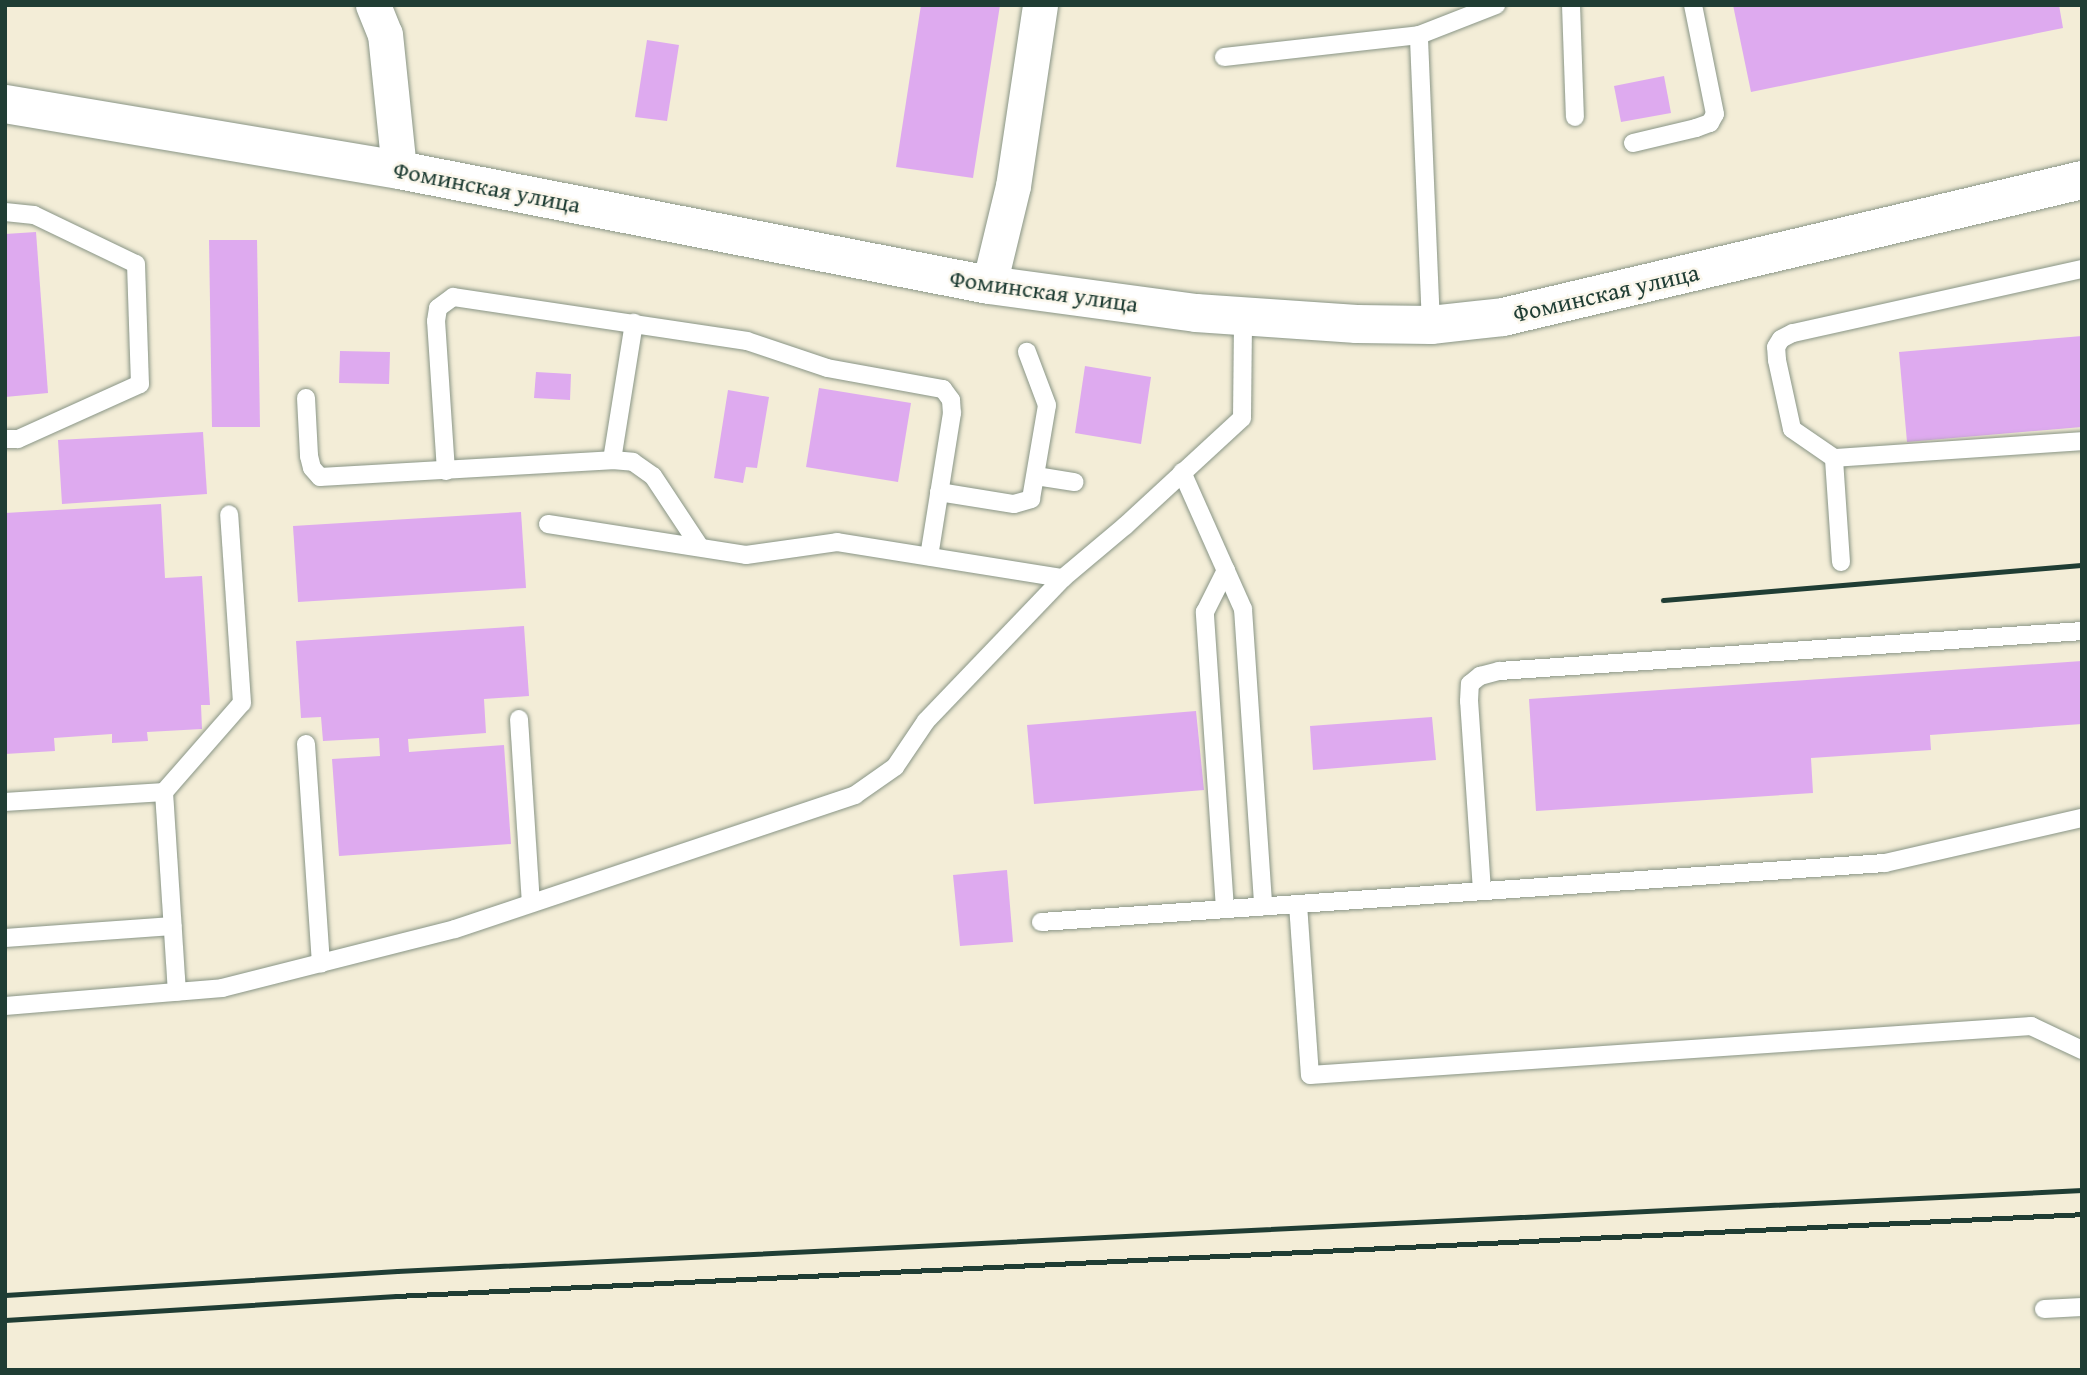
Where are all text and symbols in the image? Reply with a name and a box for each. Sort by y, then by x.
street label: Фоминская улица [391,155,583,219]
street label: Фоминская улица [1510,258,1702,328]
street label: Фоминская улица [948,264,1140,318]

